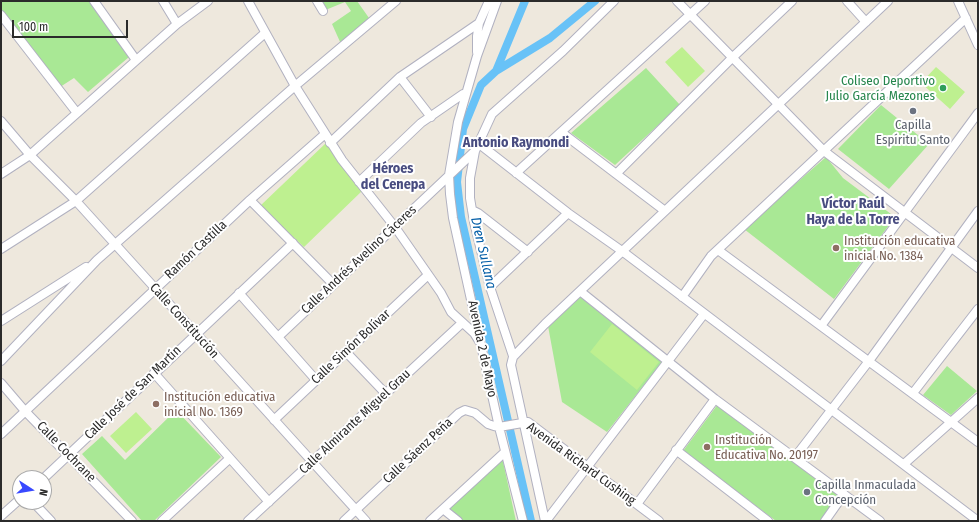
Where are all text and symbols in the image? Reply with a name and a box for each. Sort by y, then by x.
scale bar [14,12,130,38]
text: 100 m [19,20,48,34]
place label: Coliseo Deportivo Julio García Mezones [826,73,935,104]
marker: Coliseo Deportivo Julio García Mezones [938,83,948,93]
marker: Capilla Espíritu Santo [908,106,918,116]
place label: Capilla Espíritu Santo [876,117,950,148]
district label: Antonio Raymondi [463,135,569,151]
district label: Héroes del Cenepa [361,161,425,194]
district label: Víctor Raúl Haya de la Torre [806,196,900,228]
street label: Calle Andrés Avelino Cáceres [298,202,420,318]
water label: Dren Sullana [467,216,499,290]
street label: Ramón Castilla [162,217,230,283]
place label: Institución educativa inicial No. 1384 [844,233,955,264]
marker: Institución educativa inicial No. 1384 [831,243,841,253]
street label: Calle Constitución [146,280,222,362]
street label: Avenida 2 de Mayo [464,299,500,399]
street label: Calle Simón Bolívar [308,306,394,388]
street label: Calle José de San Martín [82,343,184,443]
street label: Calle Almirante Miguel Grau [296,366,414,478]
place label: Institución educativa inicial No. 1369 [164,389,275,420]
marker: Institución educativa inicial No. 1369 [151,399,161,409]
street label: Calle Sáenz Peña [380,415,456,487]
street label: Calle Cochrane [33,418,99,486]
street label: Avenida Richard Cushing [524,419,638,509]
place label: Institución Educativa No. 20197 [715,432,818,463]
marker: Institución Educativa No. 20197 [702,442,712,452]
north arrow [12,470,52,510]
place label: Capilla Inmaculada Concepción [815,477,916,508]
marker: Capilla Inmaculada Concepción [802,487,812,497]
text: N [36,488,50,497]

